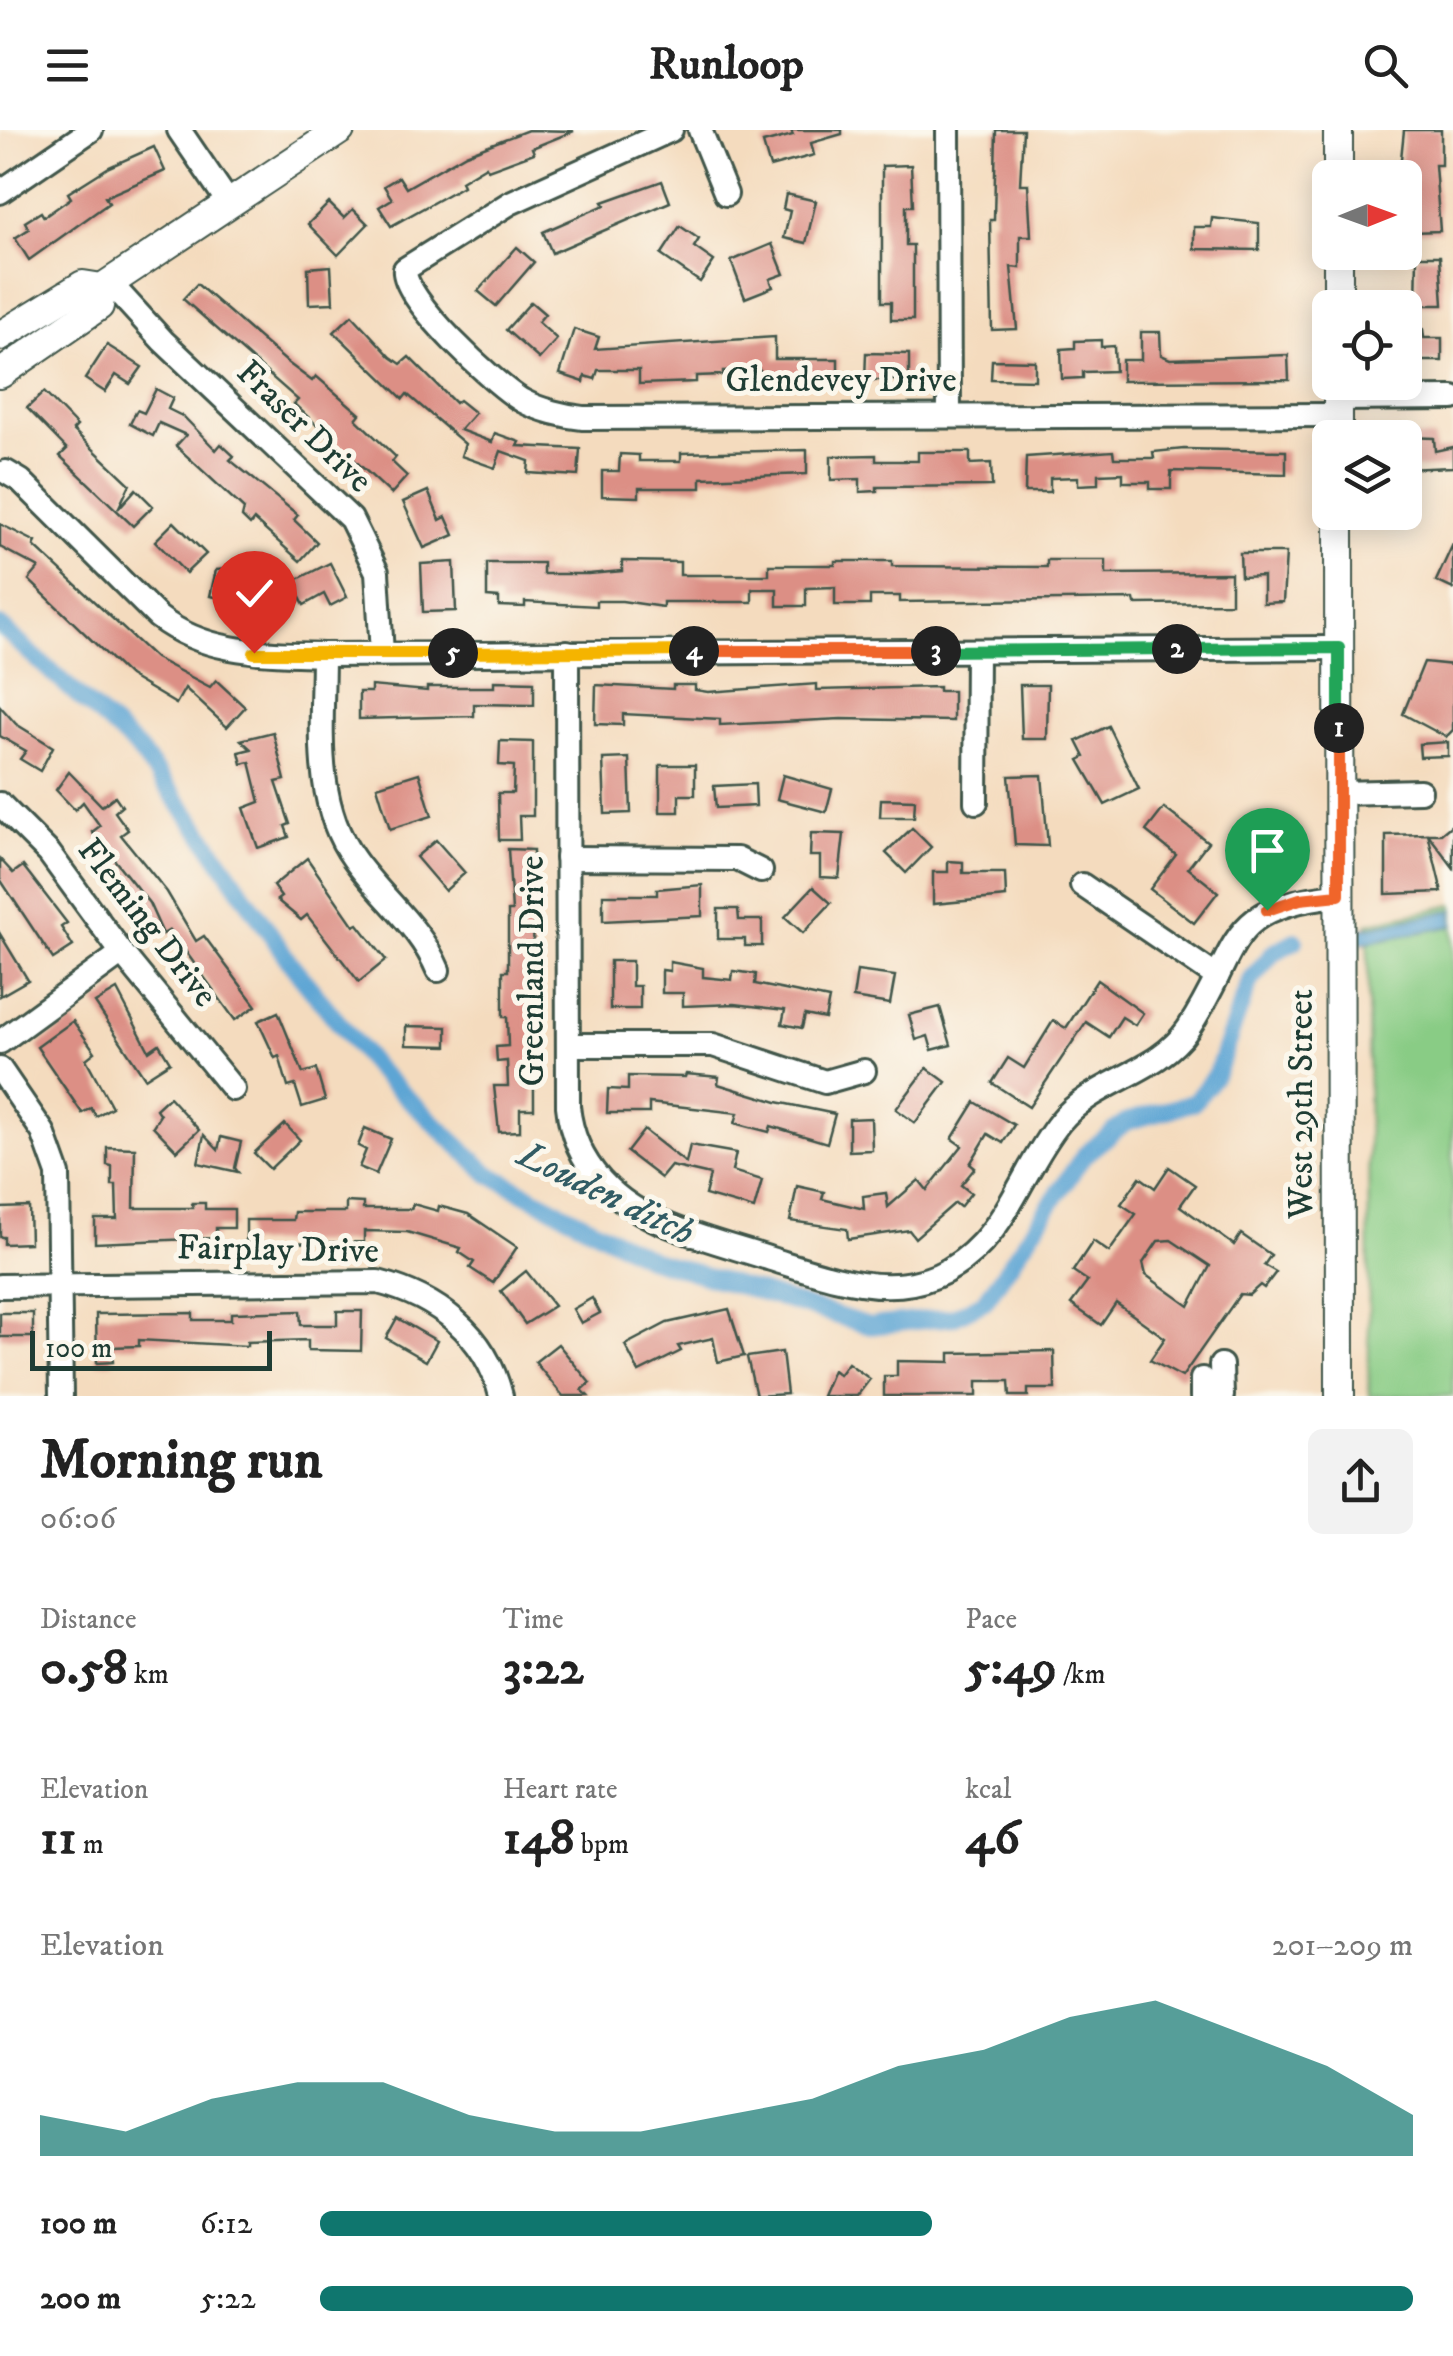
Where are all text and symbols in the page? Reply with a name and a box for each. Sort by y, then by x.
text: Runloop [649,37,804,93]
icon: menu [40,38,95,93]
icon: search [1358,38,1413,93]
north arrow [1312,160,1422,270]
map controls [1312,160,1422,530]
button: locate [1312,290,1422,400]
street label: Fraser Drive [227,351,381,503]
street label: Glendevey Drive [725,359,957,403]
button: layers [1312,420,1422,530]
pin [212,551,297,654]
icon: check [227,566,282,621]
pin: 2 [1152,624,1202,674]
pin: 4 [669,626,719,676]
pin: 3 [911,626,961,676]
pin: 5 [428,628,478,678]
text: 2 [1170,631,1184,666]
text: 4 [686,633,702,668]
text: 3 [931,633,941,668]
text: 5 [446,635,460,670]
pin: 1 [1314,703,1364,753]
text: 1 [1334,710,1344,745]
pin [1225,808,1310,911]
icon: arrive [1240,823,1295,878]
street label: Fleming Drive [67,830,227,1016]
street label: Greenland Drive [511,855,555,1087]
street label: West 29th Street [1280,989,1324,1220]
water label: Louden ditch [508,1130,702,1257]
street label: Fairplay Drive [177,1226,379,1274]
scale bar [30,1326,272,1370]
text: 100 m [45,1331,112,1366]
text: Morning run [40,1427,322,1496]
button: share [1308,1429,1413,1534]
text: 06:06 [40,1499,116,1539]
text: Distance [40,1602,136,1637]
text: Time [503,1602,563,1637]
text: Pace [965,1602,1017,1637]
text: 0.58 [40,1637,128,1700]
text: 3:22 [503,1637,583,1700]
text: 5:49 [965,1637,1057,1700]
text: km [128,1657,169,1692]
text: /km [1057,1657,1106,1692]
text: Elevation [40,1772,148,1807]
text: Heart rate [503,1772,618,1807]
text: kcal [965,1772,1011,1807]
text: 11 [40,1807,77,1870]
text: 148 [503,1807,575,1870]
text: 46 [965,1807,1020,1870]
text: m [77,1827,104,1862]
text: bpm [575,1827,629,1862]
text: Elevation [40,1926,164,1966]
text: 201–209 m [1272,1926,1413,1966]
text: 100 m [40,2204,117,2244]
text: 6:12 [200,2204,252,2244]
text: 200 m [40,2279,121,2319]
text: 5:22 [200,2279,256,2319]

